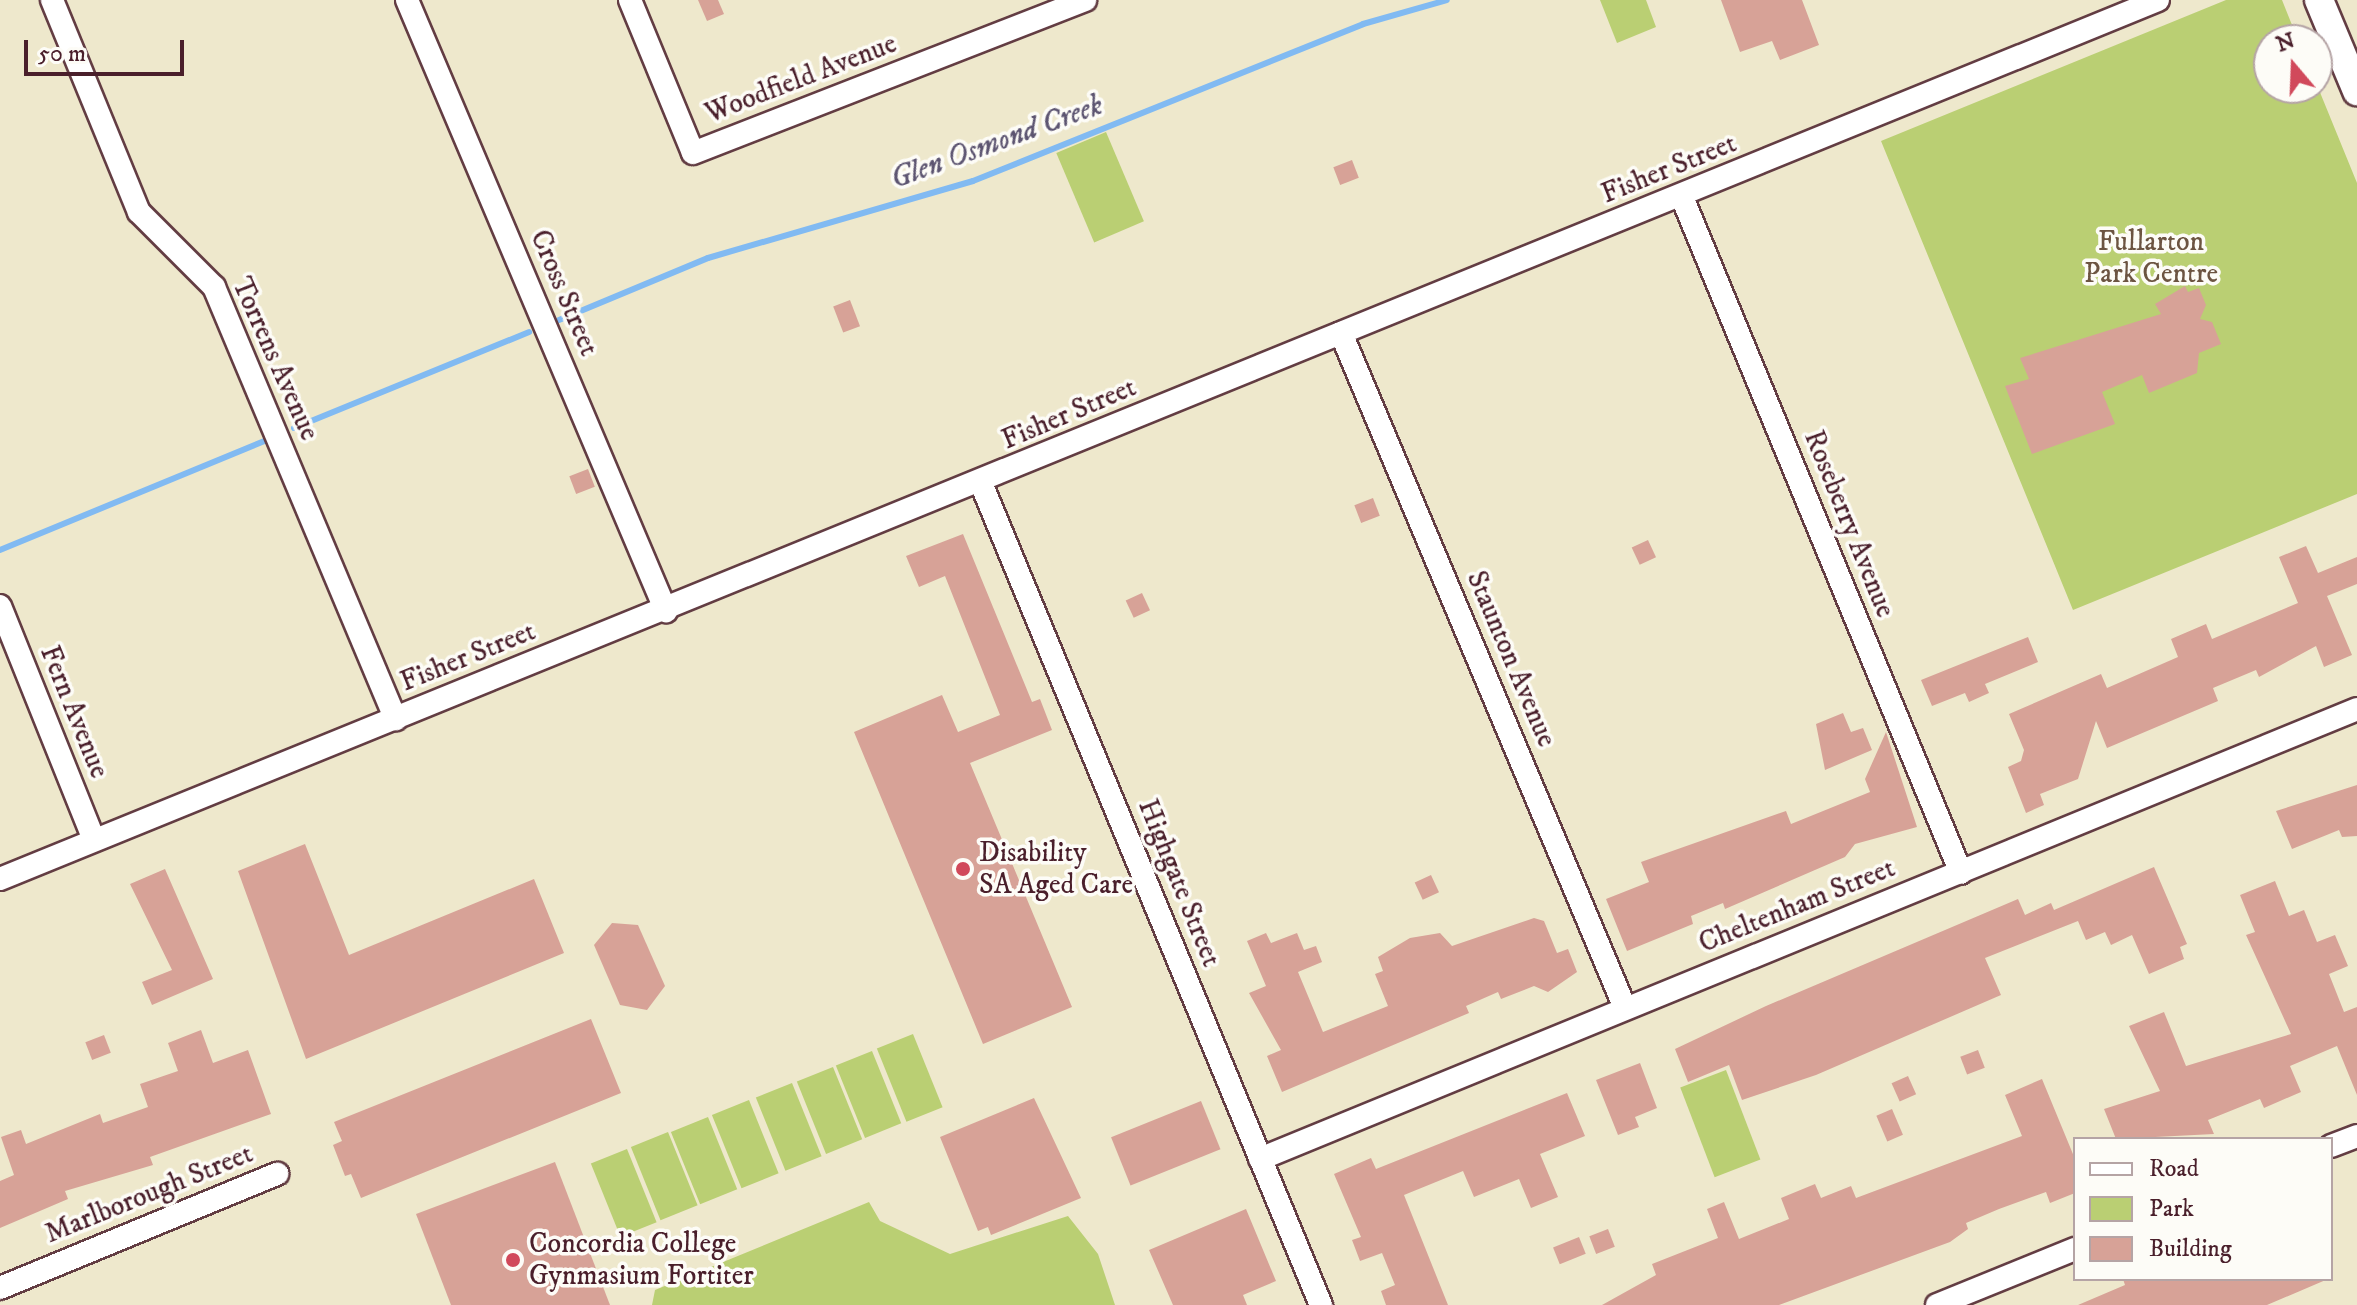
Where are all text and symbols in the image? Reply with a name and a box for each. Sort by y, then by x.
scale bar [28,24,188,74]
north arrow [2253,24,2333,104]
street label: Woodfield Avenue [701,27,901,131]
text: N [2273,27,2299,58]
text: 50 m [38,39,86,69]
water label: Glen Osmond Creek [886,88,1108,198]
street label: Fisher Street [1597,127,1741,211]
street label: Cross Street [522,225,606,361]
park label: Fullarton Park Centre [2084,225,2218,291]
street label: Torrens Avenue [224,272,326,446]
street label: Fisher Street [997,371,1141,457]
street label: Roseberry Avenue [1796,426,1902,622]
street label: Staunton Avenue [1459,566,1563,752]
street label: Fisher Street [396,615,540,699]
street label: Fern Avenue [32,641,116,783]
street label: Highgate Street [1130,794,1228,972]
place label: Disability SA Aged Care [979,836,1133,902]
street label: Cheltenham Street [1694,851,1900,961]
marker: Disability SA Aged Care [954,860,972,878]
street label: Marlborough Street [40,1137,258,1251]
legend [2073,1137,2333,1281]
text: Road [2149,1154,2199,1184]
text: Park [2149,1194,2194,1224]
place label: Concordia College Gynmasium Fortiter [529,1227,754,1293]
text: Building [2149,1234,2232,1264]
marker: Concordia College Gynmasium Fortiter [504,1251,522,1269]

